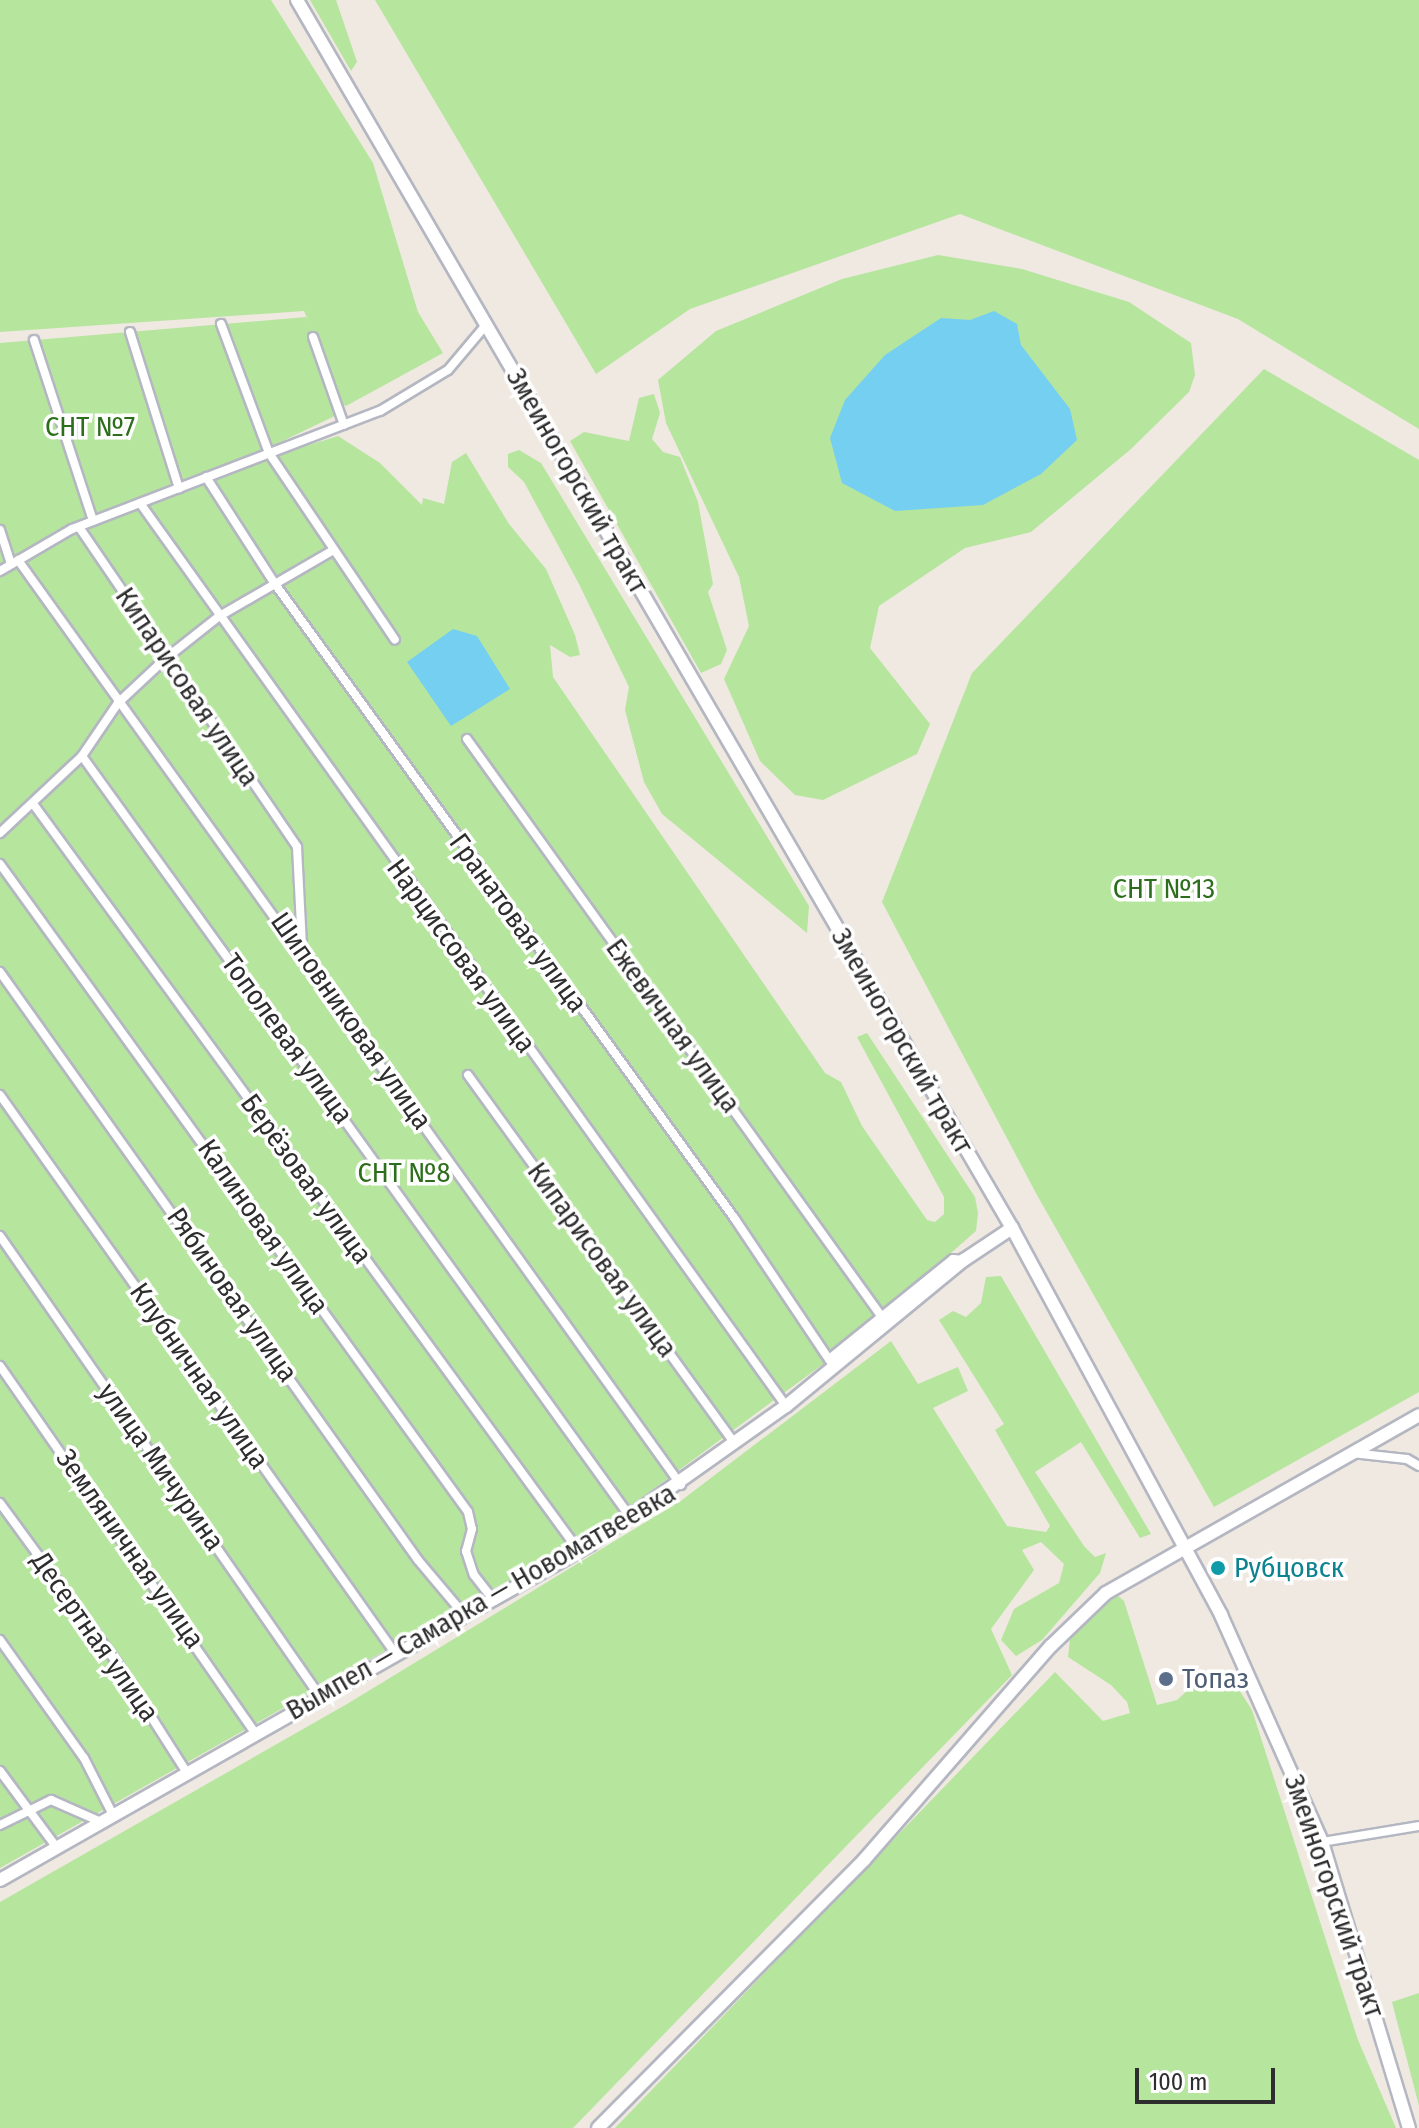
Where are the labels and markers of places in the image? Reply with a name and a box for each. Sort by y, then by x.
place label: Рубцовск [1234,1551,1344,1585]
marker: Рубцовск [1209,1559,1227,1577]
place label: Топаз [1182,1662,1249,1696]
marker: Топаз [1157,1670,1175,1688]

